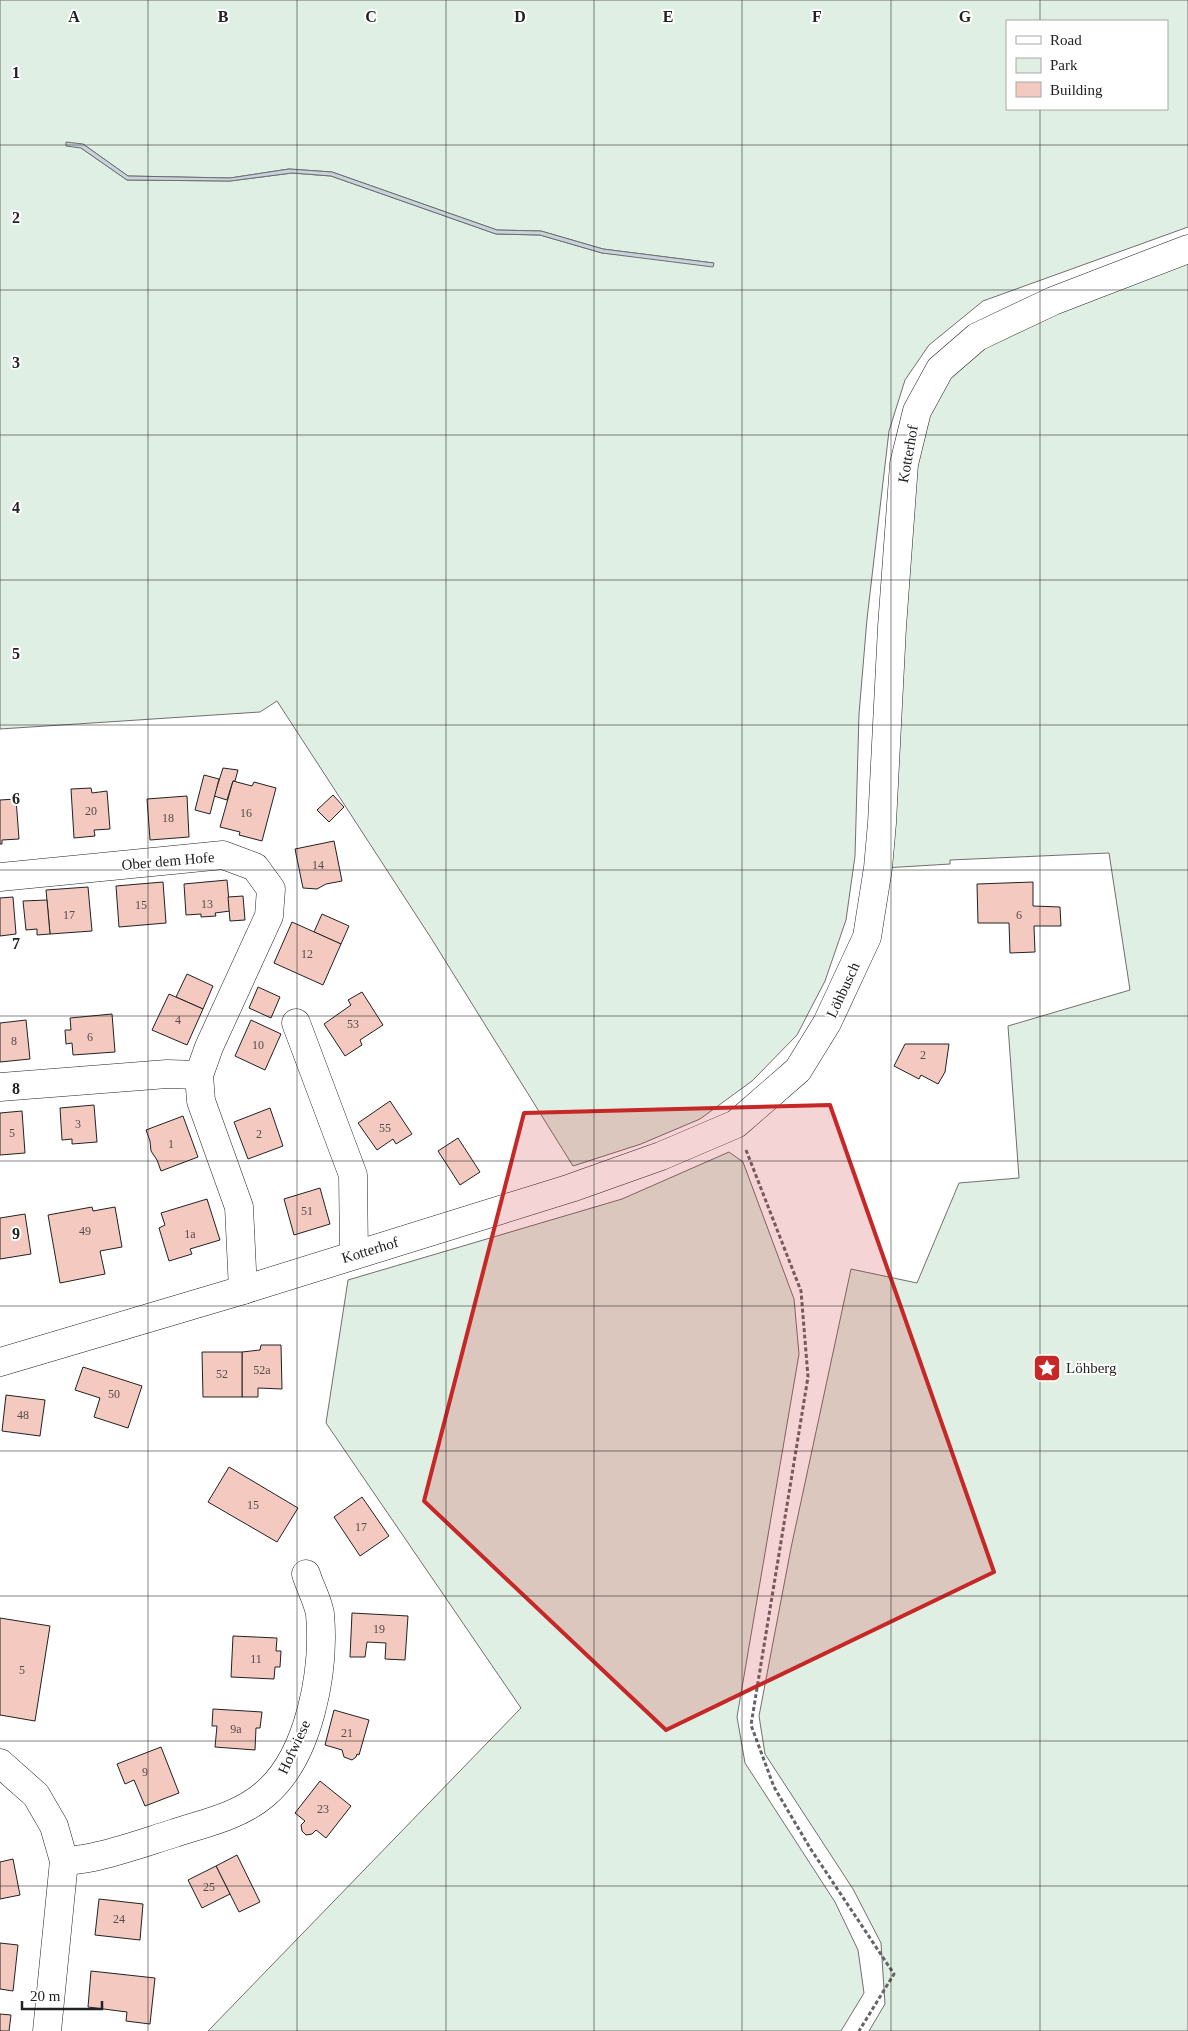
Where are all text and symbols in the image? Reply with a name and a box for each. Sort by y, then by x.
text: A [68,8,80,25]
text: B [218,8,229,25]
text: C [365,8,377,25]
text: D [514,8,526,25]
text: E [663,8,673,25]
text: F [812,8,822,25]
text: G [959,8,972,25]
legend [1006,20,1168,110]
text: Road [1050,32,1082,48]
text: Park [1050,57,1078,73]
text: 1 [12,64,20,81]
text: Building [1050,82,1103,98]
text: 2 [12,209,20,226]
text: 3 [12,354,20,371]
street label: Kotterhof [895,424,921,484]
text: 4 [12,499,20,516]
text: 5 [12,645,20,662]
text: 6 [12,790,20,807]
house number: 20 [85,804,97,818]
house number: 16 [240,806,252,820]
house number: 18 [162,811,174,825]
street label: Ober dem Hofe [121,849,216,873]
house number: 14 [312,858,324,872]
house number: 13 [201,897,213,911]
house number: 15 [135,898,147,912]
house number: 17 [63,908,75,922]
house number: 6 [1016,908,1022,922]
text: 7 [12,935,20,952]
house number: 12 [301,947,313,961]
street label: Löhbusch [823,959,863,1020]
house number: 4 [175,1013,181,1027]
house number: 53 [347,1017,359,1031]
house number: 6 [87,1030,93,1044]
house number: 8 [11,1034,17,1048]
house number: 10 [252,1038,264,1052]
house number: 2 [920,1048,926,1062]
text: 8 [12,1080,20,1097]
house number: 3 [75,1117,81,1131]
house number: 55 [379,1121,391,1135]
house number: 5 [9,1126,15,1140]
house number: 2 [256,1127,262,1141]
house number: 1 [168,1137,174,1151]
house number: 51 [301,1204,313,1218]
house number: 49 [79,1224,91,1238]
text: 9 [12,1225,20,1242]
house number: 1a [184,1227,196,1241]
street label: Kotterhof [340,1234,400,1266]
place icon: Löhberg [1032,1353,1062,1383]
place label: Löhberg [1066,1360,1117,1376]
house number: 52a [253,1363,271,1377]
house number: 52 [216,1367,228,1381]
house number: 50 [108,1387,120,1401]
house number: 48 [17,1408,29,1422]
house number: 15 [247,1498,259,1512]
house number: 17 [355,1520,367,1534]
house number: 19 [373,1622,385,1636]
house number: 11 [250,1652,262,1666]
house number: 5 [19,1663,25,1677]
street label: Hofwiese [275,1717,314,1776]
house number: 9a [230,1722,242,1736]
house number: 21 [341,1726,353,1740]
house number: 9 [142,1765,148,1779]
house number: 23 [317,1802,329,1816]
house number: 25 [203,1880,215,1894]
house number: 24 [113,1912,125,1926]
scale bar [22,1978,102,2010]
text: 20 m [30,1988,61,2004]

